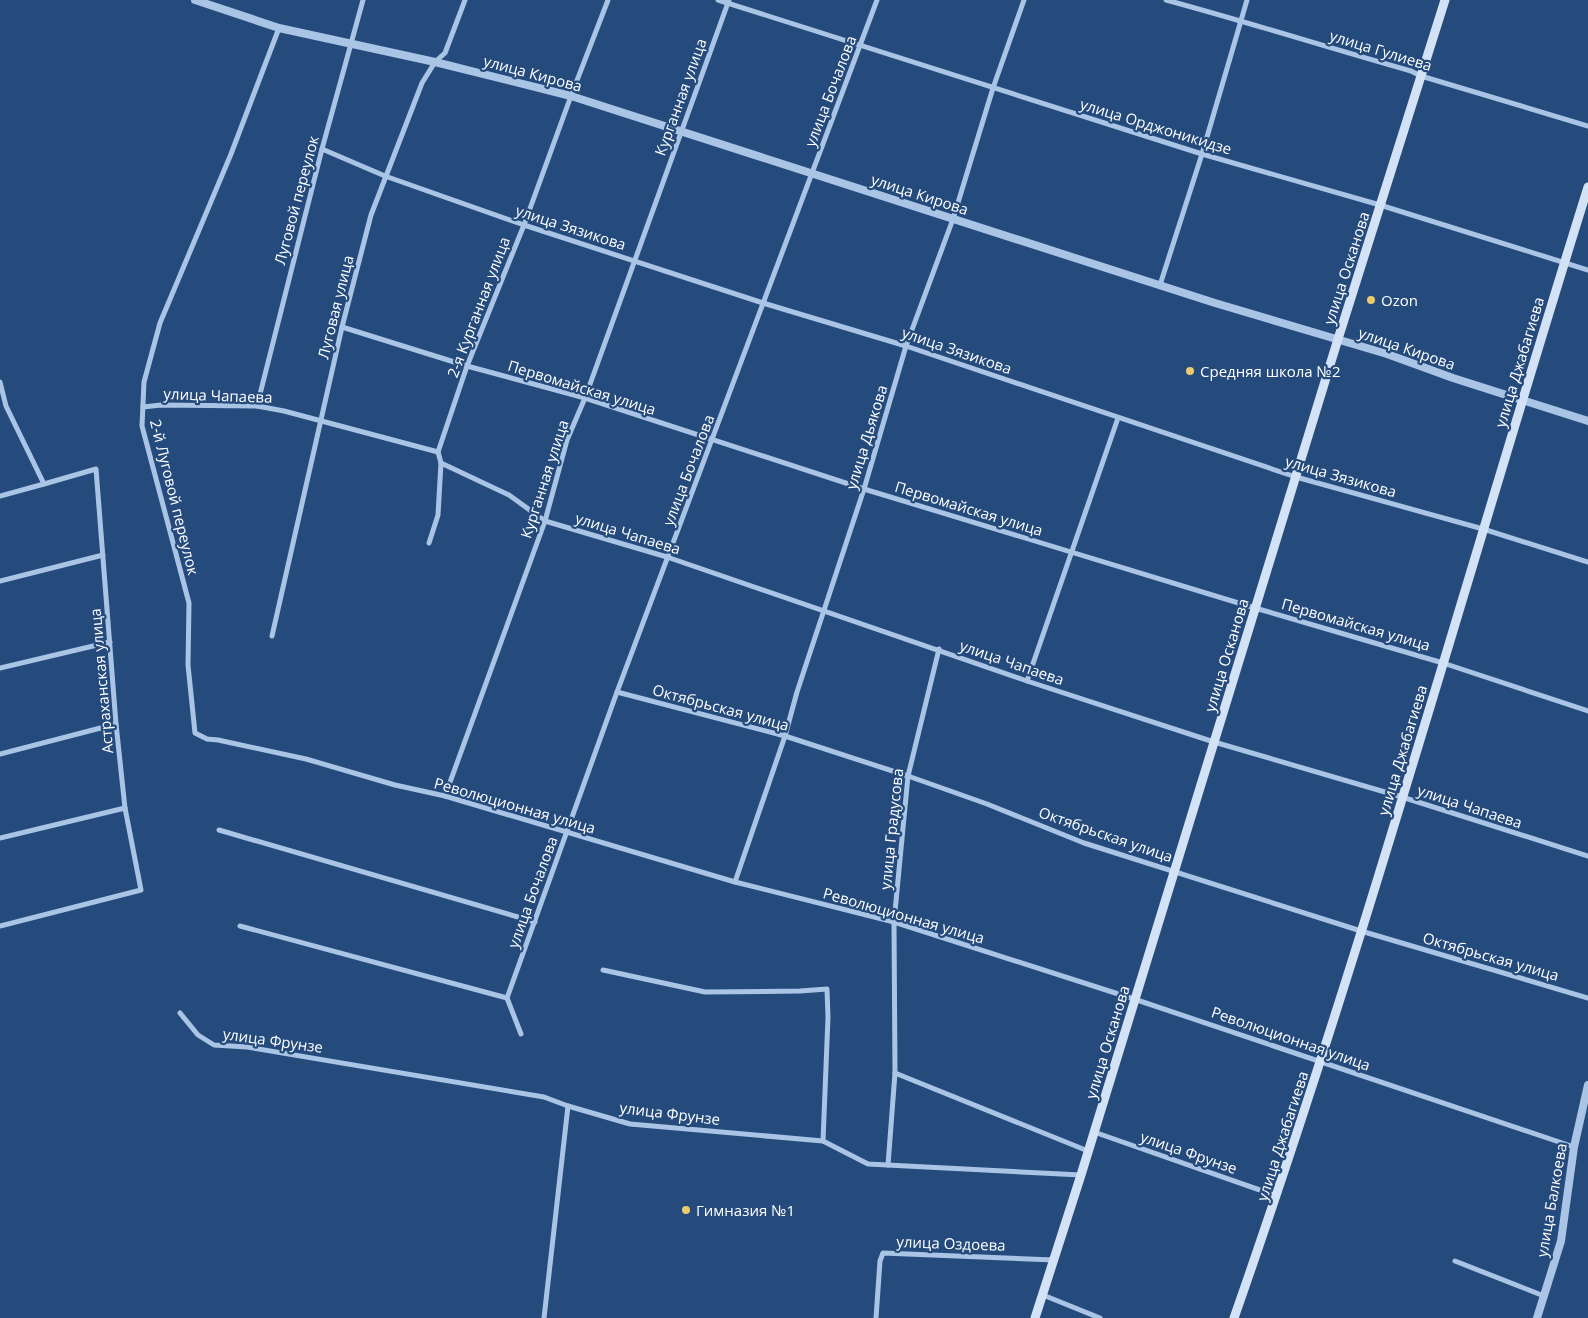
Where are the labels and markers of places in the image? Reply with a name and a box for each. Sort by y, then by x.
place label: Ozon [1381,290,1418,310]
marker: Ozon [1365,294,1377,306]
place label: Средняя школа №2 [1200,361,1340,381]
marker: Средняя школа №2 [1184,365,1196,377]
place label: Гимназия №1 [696,1200,795,1220]
marker: Гимназия №1 [680,1204,692,1216]

